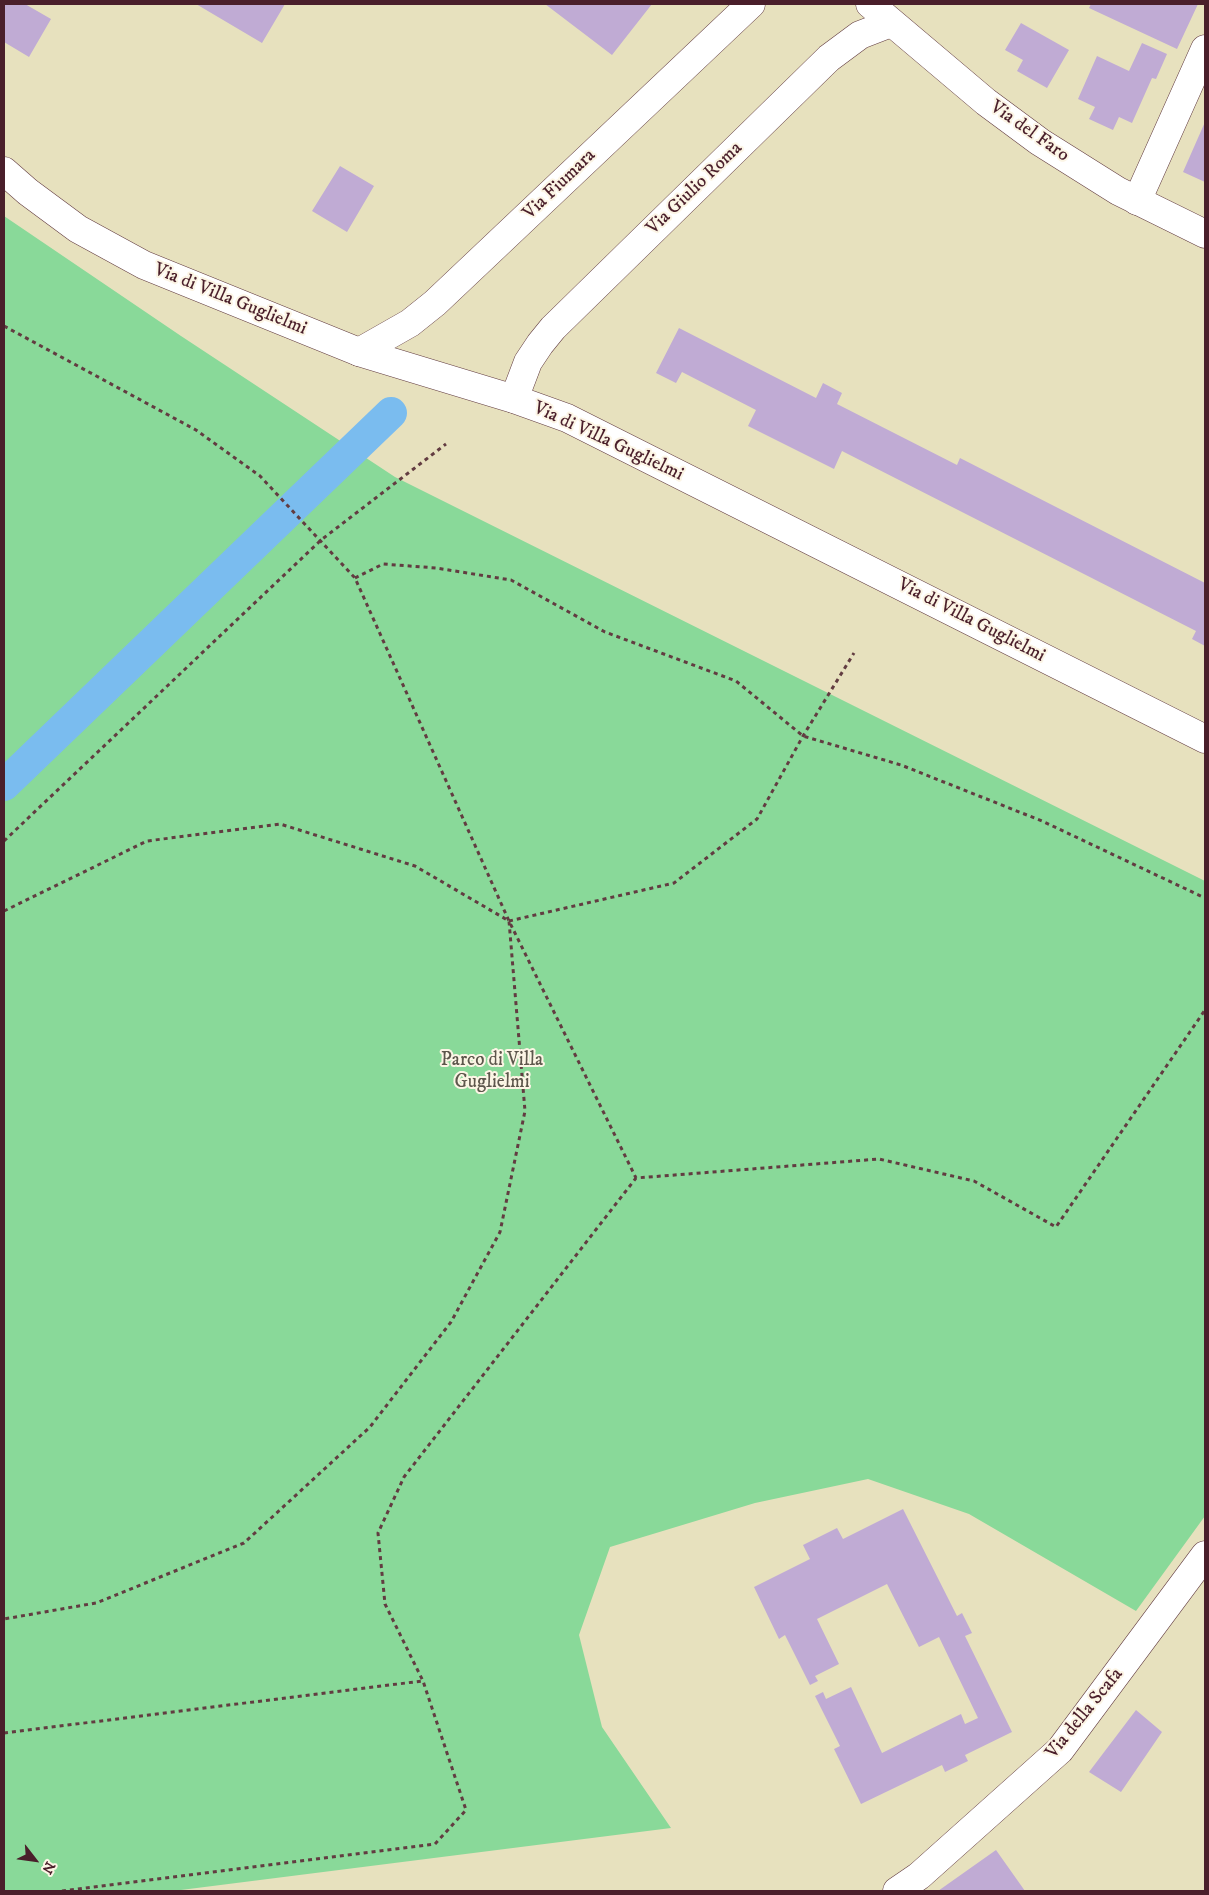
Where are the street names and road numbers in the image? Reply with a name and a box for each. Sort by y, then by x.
street label: Via del Faro [985,96,1073,168]
street label: Via Giulio Roma [642,138,748,240]
street label: Via Fiumara [519,145,601,225]
street label: Via di Villa Guglielmi [150,259,310,341]
street label: Via di Villa Guglielmi [529,397,687,487]
street label: Via di Villa Guglielmi [893,574,1049,668]
street label: Via della Scafa [1041,1664,1129,1764]

